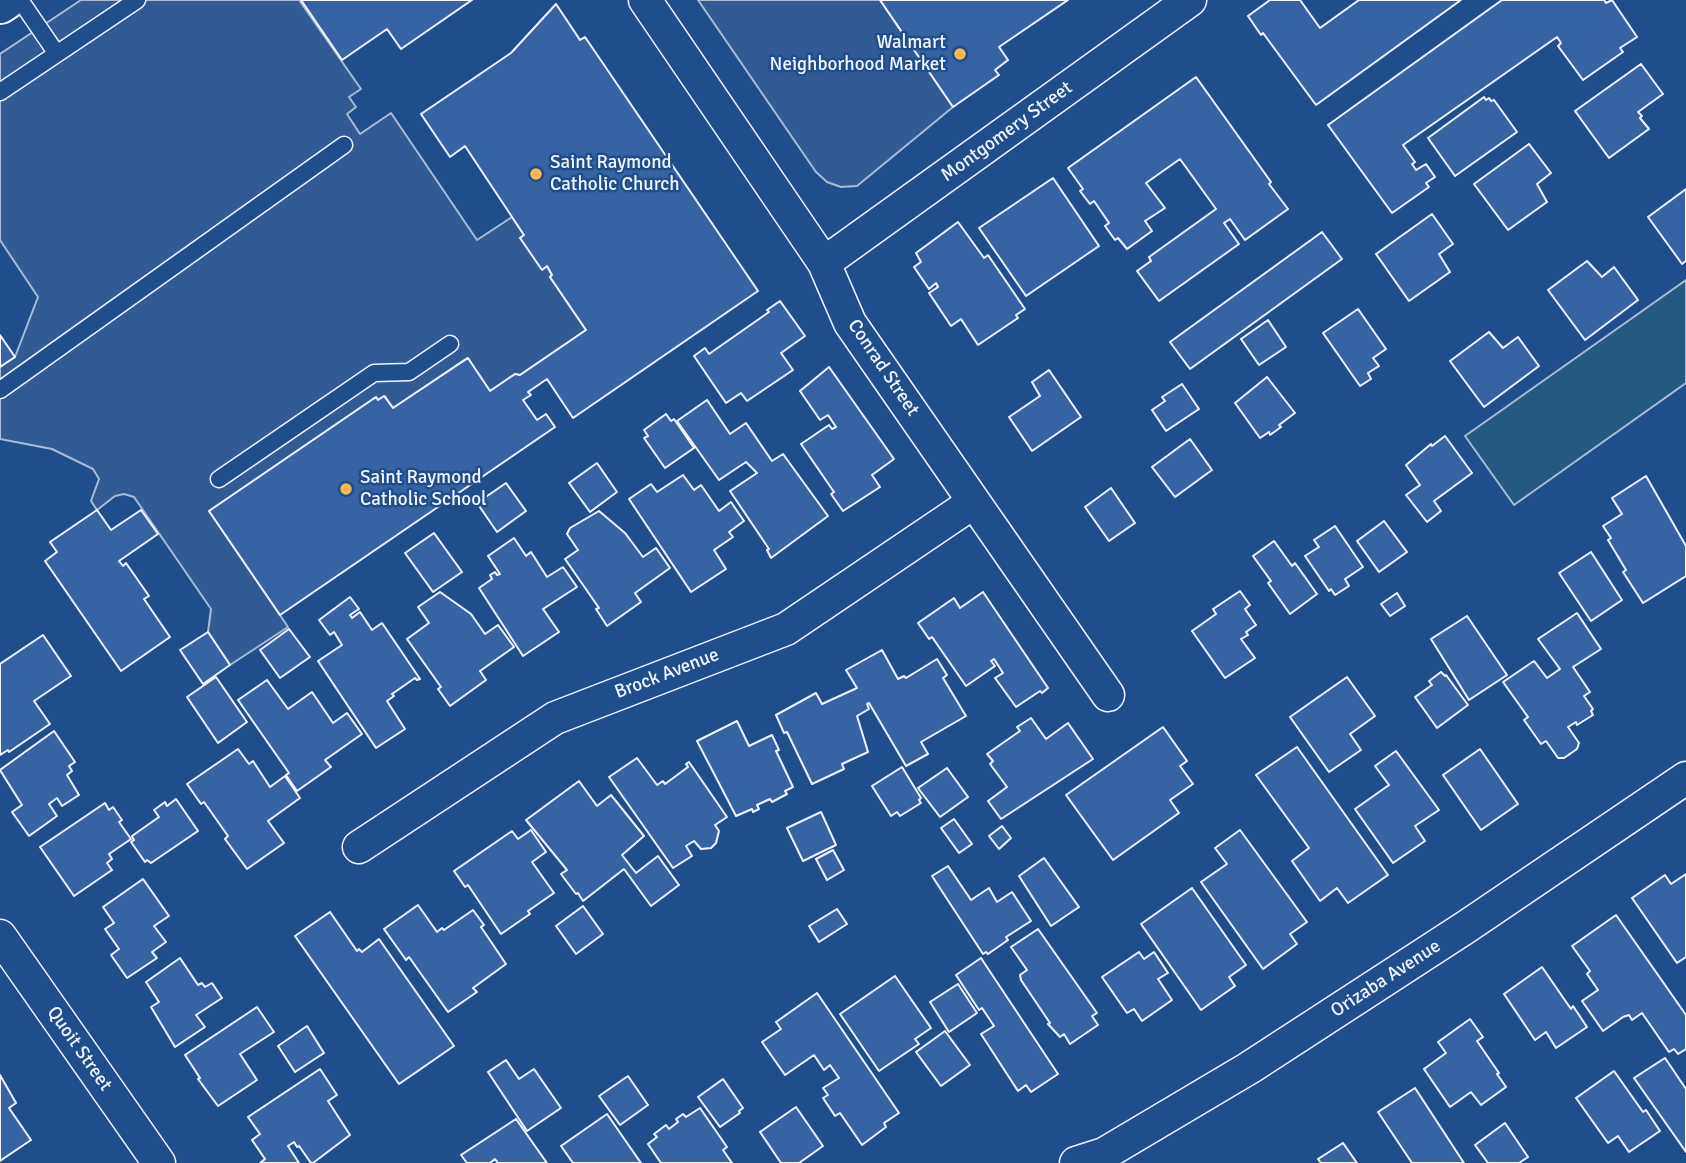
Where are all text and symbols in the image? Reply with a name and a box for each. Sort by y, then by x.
place label: Walmart Neighborhood Market [770,32,946,76]
marker: Walmart Neighborhood Market [952,46,968,62]
street label: Montgomery Street [937,77,1077,187]
place label: Saint Raymond Catholic Church [550,152,680,196]
marker: Saint Raymond Catholic Church [528,166,544,182]
street label: Conrad Street [842,315,924,421]
place label: Saint Raymond Catholic School [360,467,487,511]
marker: Saint Raymond Catholic School [338,481,354,497]
street label: Brock Avenue [612,644,722,704]
street label: Orizaba Avenue [1327,935,1445,1023]
street label: Quoit Street [42,1002,116,1096]

